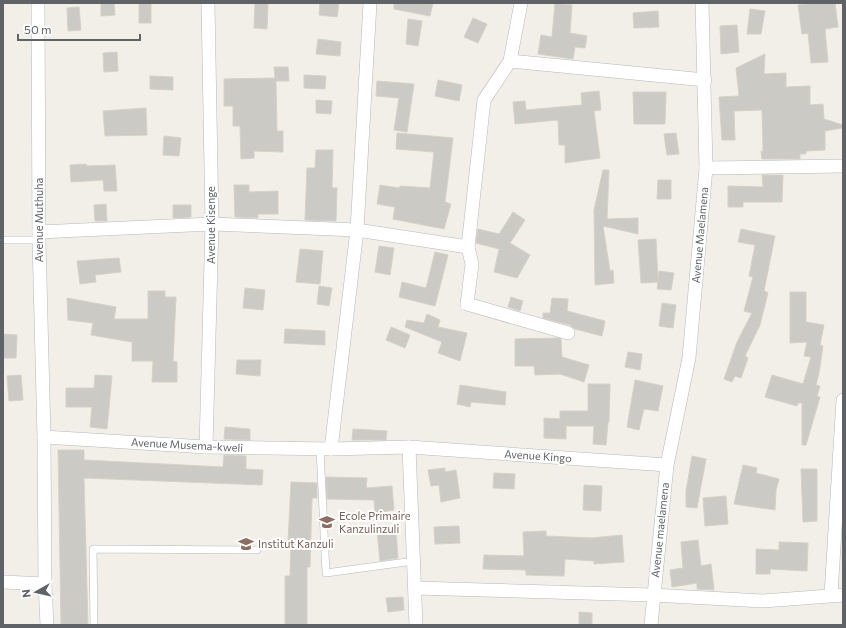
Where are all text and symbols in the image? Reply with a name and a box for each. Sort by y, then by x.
scale bar [18,16,140,42]
text: 50 m [24,22,52,36]
street label: Avenue Muthuha [32,178,45,262]
street label: Avenue Kisenge [204,186,217,264]
street label: Avenue Maelamena [689,186,710,284]
street label: Avenue Musema-kweli [131,435,244,454]
street label: Avenue Kingo [504,447,573,464]
street label: Avenue maelamena [648,482,671,578]
place label: Ecole Primaire Kanzulinzuli [339,509,411,535]
school or university icon: Ecole Primaire Kanzulinzuli [318,513,336,531]
school or university icon: Institut Kanzuli [237,535,255,553]
place label: Institut Kanzuli [258,537,334,550]
north arrow [16,572,56,612]
text: N [19,588,33,598]

